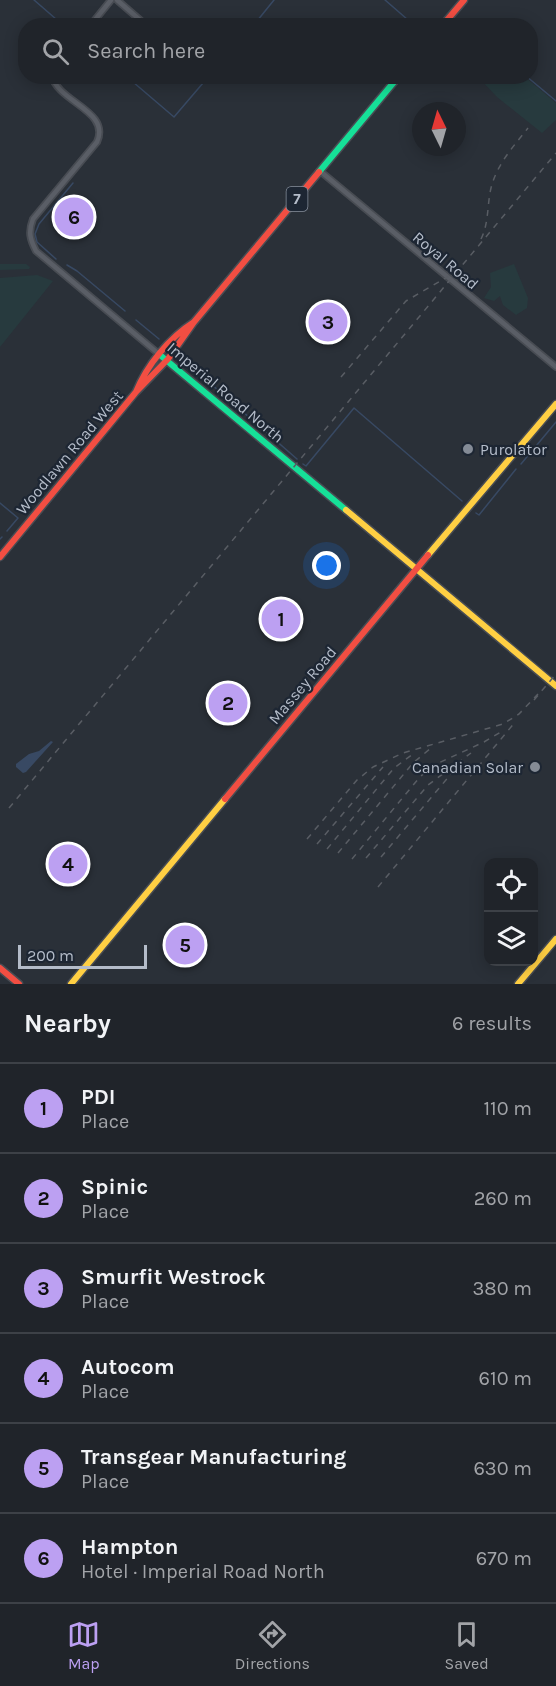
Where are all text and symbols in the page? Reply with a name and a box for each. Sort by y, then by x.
search box [18,18,538,84]
icon: search [39,35,72,68]
text: Search here [87,38,205,64]
north arrow [412,102,466,156]
road number: 7 [286,187,308,211]
pin: 6 [54,194,94,240]
street label: Royal Road [409,227,482,293]
pin: 3 [308,300,348,344]
street label: Imperial Road North [163,338,288,447]
street label: Woodlawn Road West [12,386,127,518]
place label: Purolator [480,440,547,459]
marker: Purolator [461,442,475,456]
your location [312,551,341,580]
pin: 1 [262,596,300,642]
street label: Massey Road [264,643,340,728]
pin: 2 [208,680,248,726]
place label: Canadian Solar [412,758,523,777]
marker: Canadian Solar [528,760,542,774]
pin: 4 [48,842,88,886]
map controls [484,858,538,966]
button: locate [484,858,538,912]
button: layers [484,912,538,966]
pin: 5 [166,922,204,968]
scale bar [18,942,147,970]
text: 200 m [27,946,74,965]
text: Nearby [24,1008,111,1039]
text: 6 results [452,1012,532,1035]
text: PDI [81,1084,116,1110]
text: 1 [40,1097,47,1120]
text: 110 m [483,1097,532,1120]
text: Place [81,1110,129,1133]
text: Spinic [81,1174,148,1200]
text: 2 [37,1187,50,1210]
text: 260 m [474,1187,532,1210]
text: Place [81,1200,129,1223]
text: Smurfit Westrock [81,1264,266,1290]
text: 3 [37,1277,50,1300]
text: 380 m [473,1277,532,1300]
text: Place [81,1290,129,1313]
text: Autocom [81,1354,175,1380]
text: 4 [38,1367,49,1390]
text: 610 m [479,1367,532,1390]
text: Place [81,1380,129,1403]
text: Transgear Manufacturing [81,1444,346,1470]
text: 5 [38,1457,49,1480]
text: 630 m [473,1457,532,1480]
text: Place [81,1470,129,1493]
text: Hampton [81,1534,179,1560]
text: 6 [37,1547,50,1570]
text: 670 m [476,1547,532,1570]
text: Hotel · Imperial Road North [81,1560,325,1583]
tab: Map [67,1618,100,1673]
tab: Directions [235,1618,310,1673]
tab: Saved [445,1618,489,1673]

